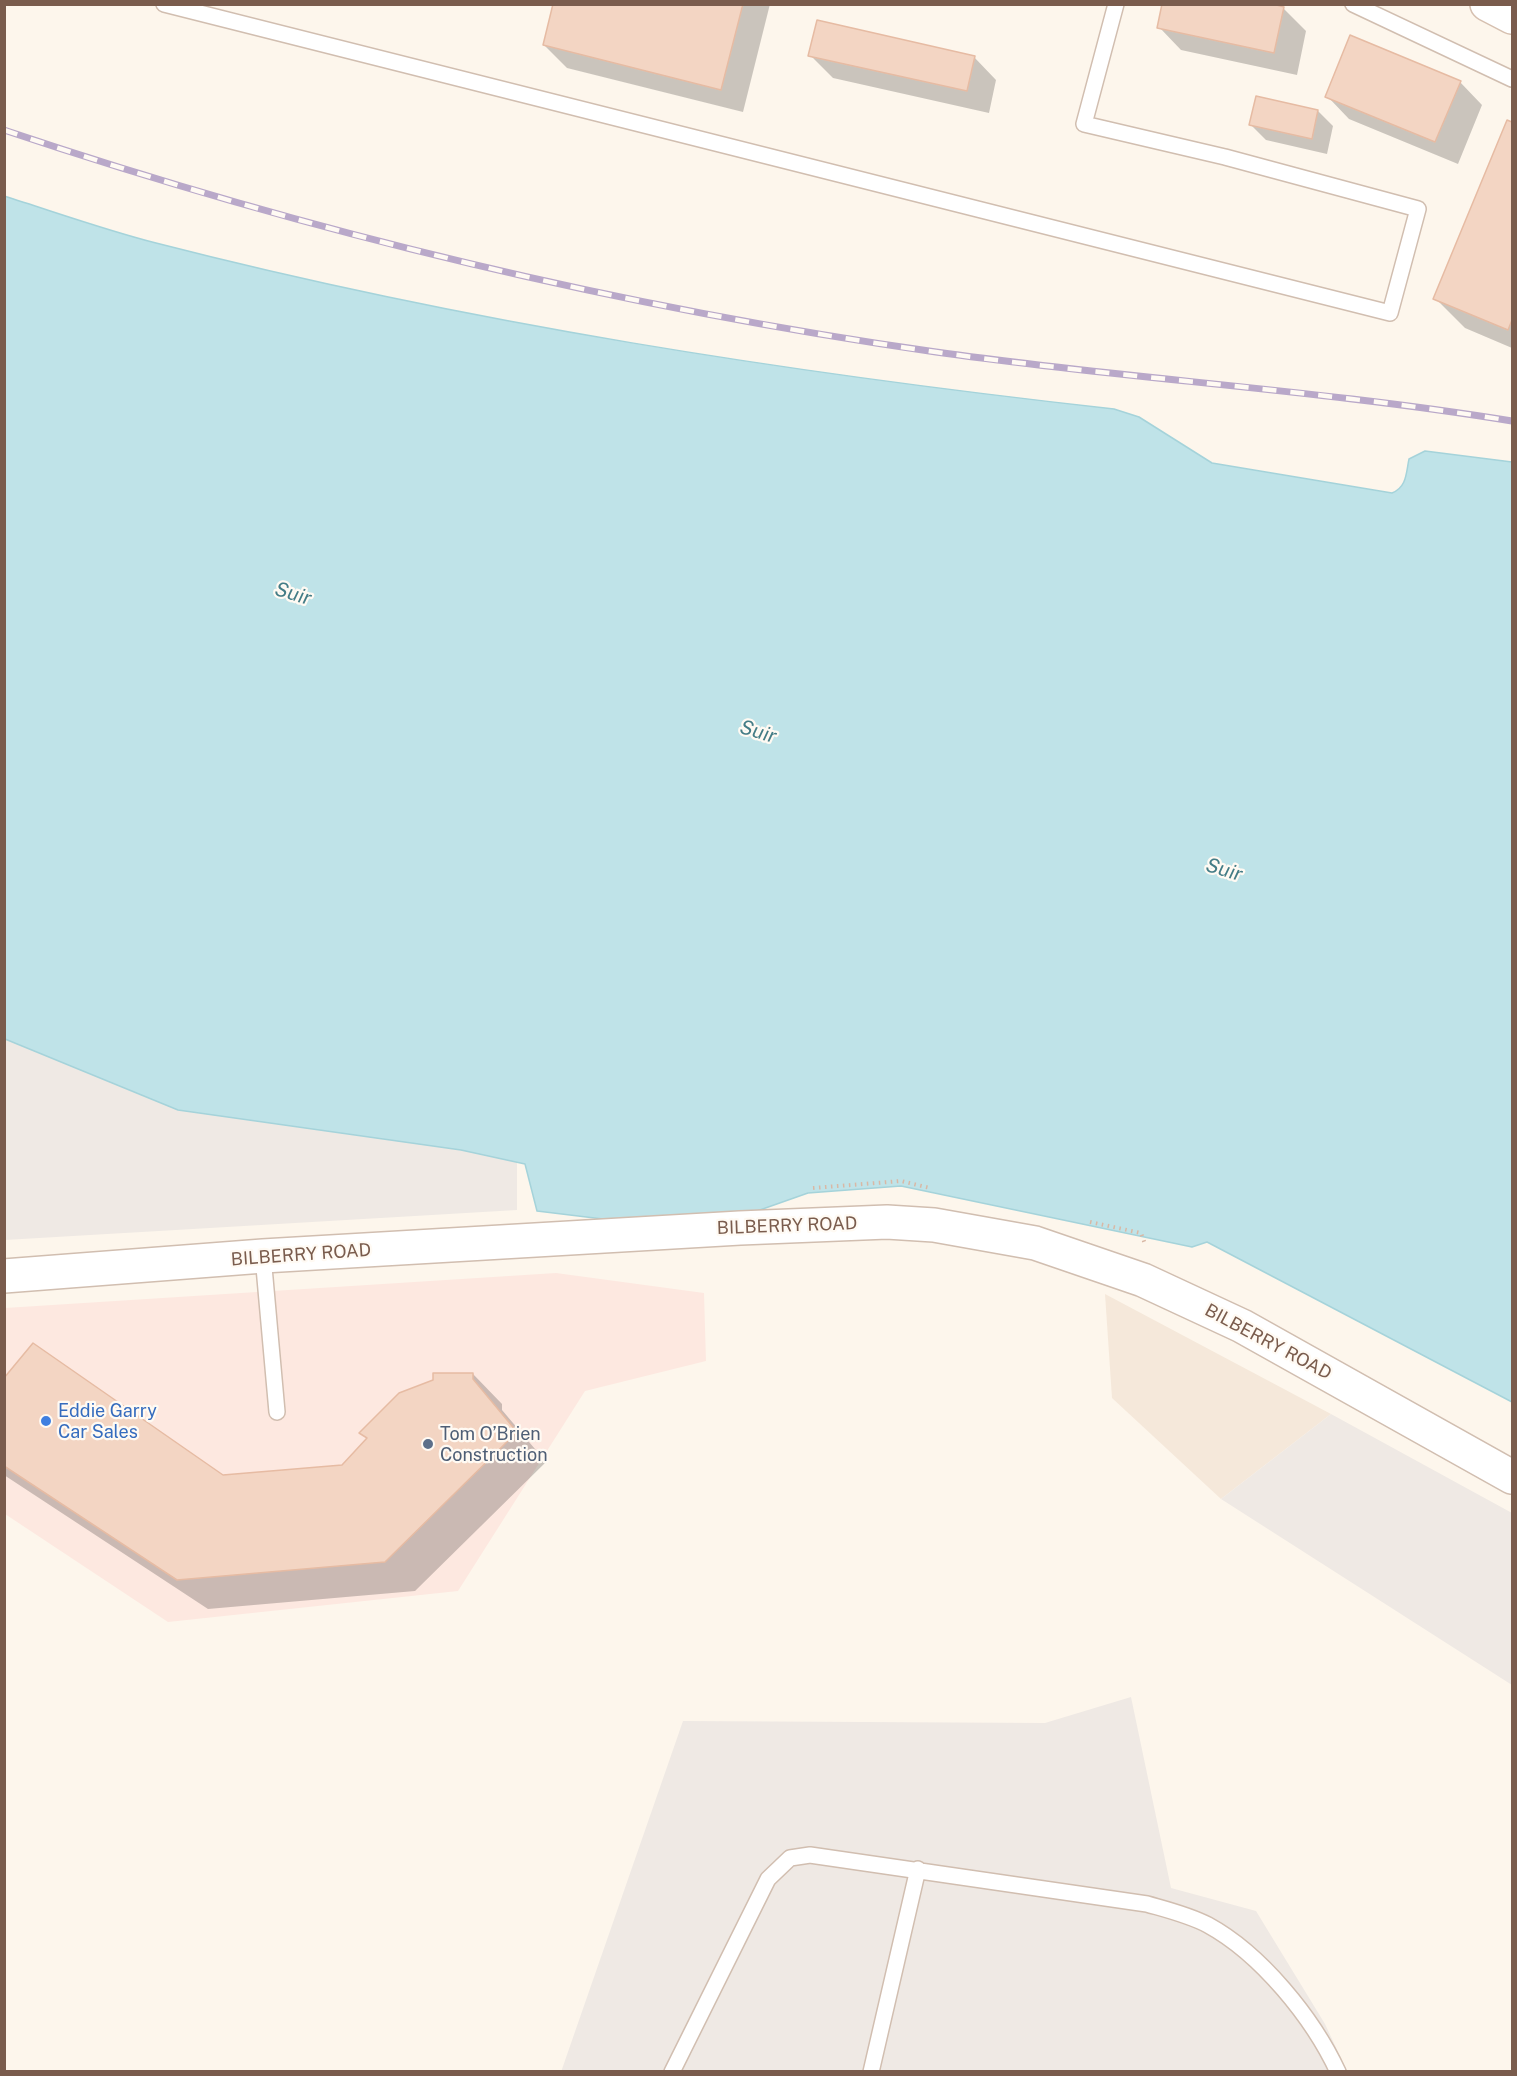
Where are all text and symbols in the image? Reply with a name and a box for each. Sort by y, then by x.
water label: Suir [272,577,314,611]
water label: Suir [737,715,779,749]
water label: Suir [1203,853,1245,887]
street label: BILBERRY ROAD [716,1213,858,1239]
street label: BILBERRY ROAD [230,1239,372,1271]
street label: BILBERRY ROAD [1201,1299,1335,1385]
place label: Eddie Garry Car Sales [58,1400,157,1442]
marker: Eddie Garry Car Sales [39,1414,53,1428]
place label: Tom O’Brien Construction [440,1423,548,1466]
marker: Tom O’Brien Construction [421,1437,435,1451]

